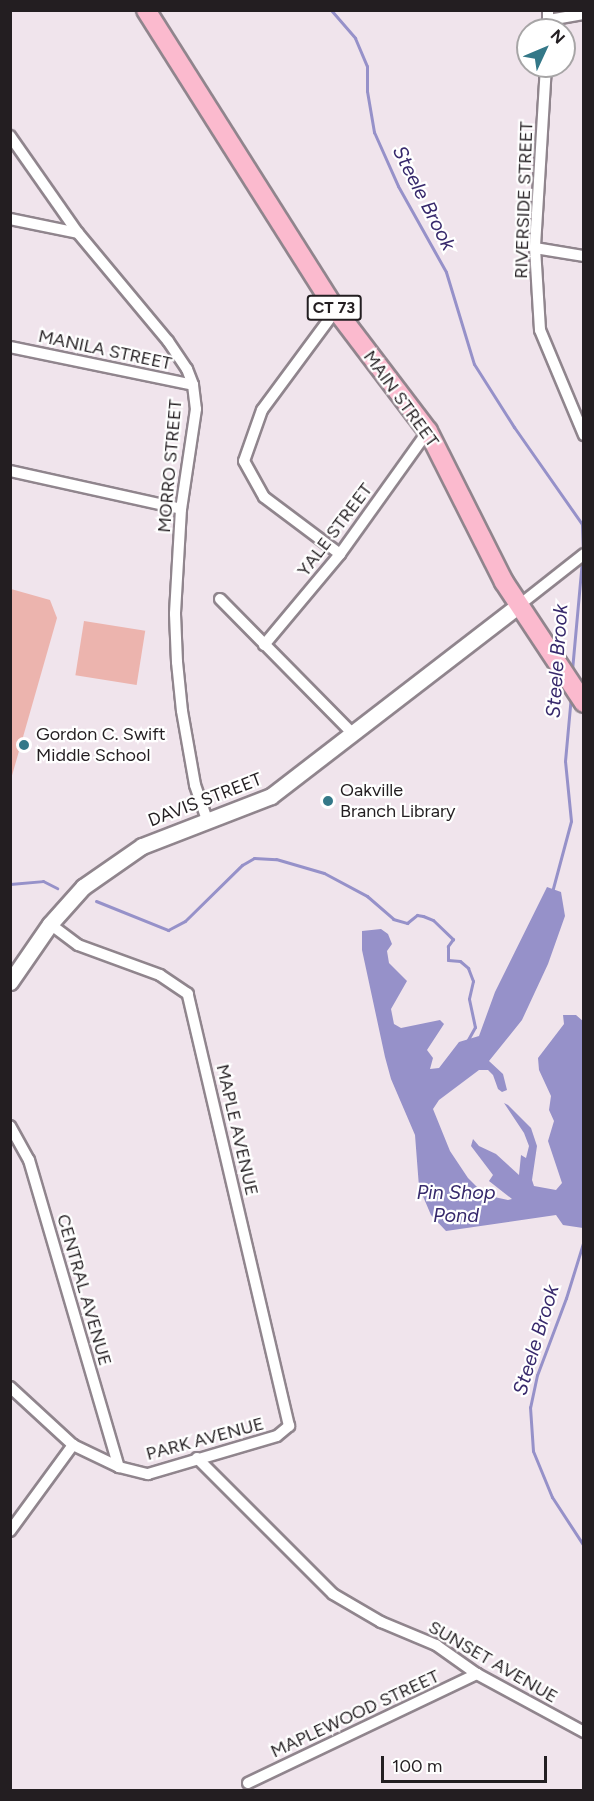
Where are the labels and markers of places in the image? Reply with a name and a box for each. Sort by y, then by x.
place label: Gordon C. Swift Middle School [36,724,166,766]
marker: Gordon C. Swift Middle School [17,738,31,752]
place label: Oakville Branch Library [340,780,455,822]
marker: Oakville Branch Library [321,794,335,808]

